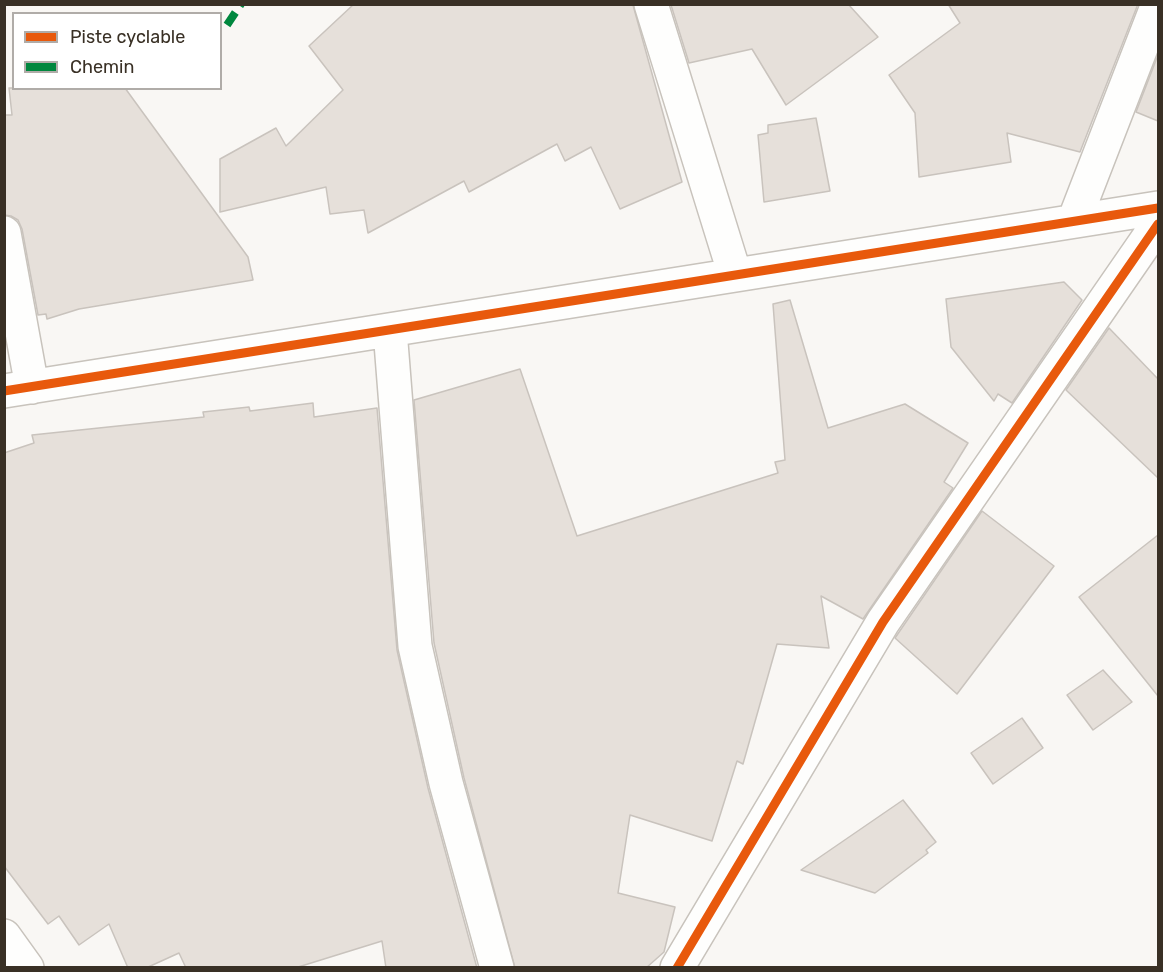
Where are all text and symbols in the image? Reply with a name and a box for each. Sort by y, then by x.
legend [12,12,222,90]
text: Piste cyclable [70,26,185,48]
text: Chemin [70,56,134,78]

